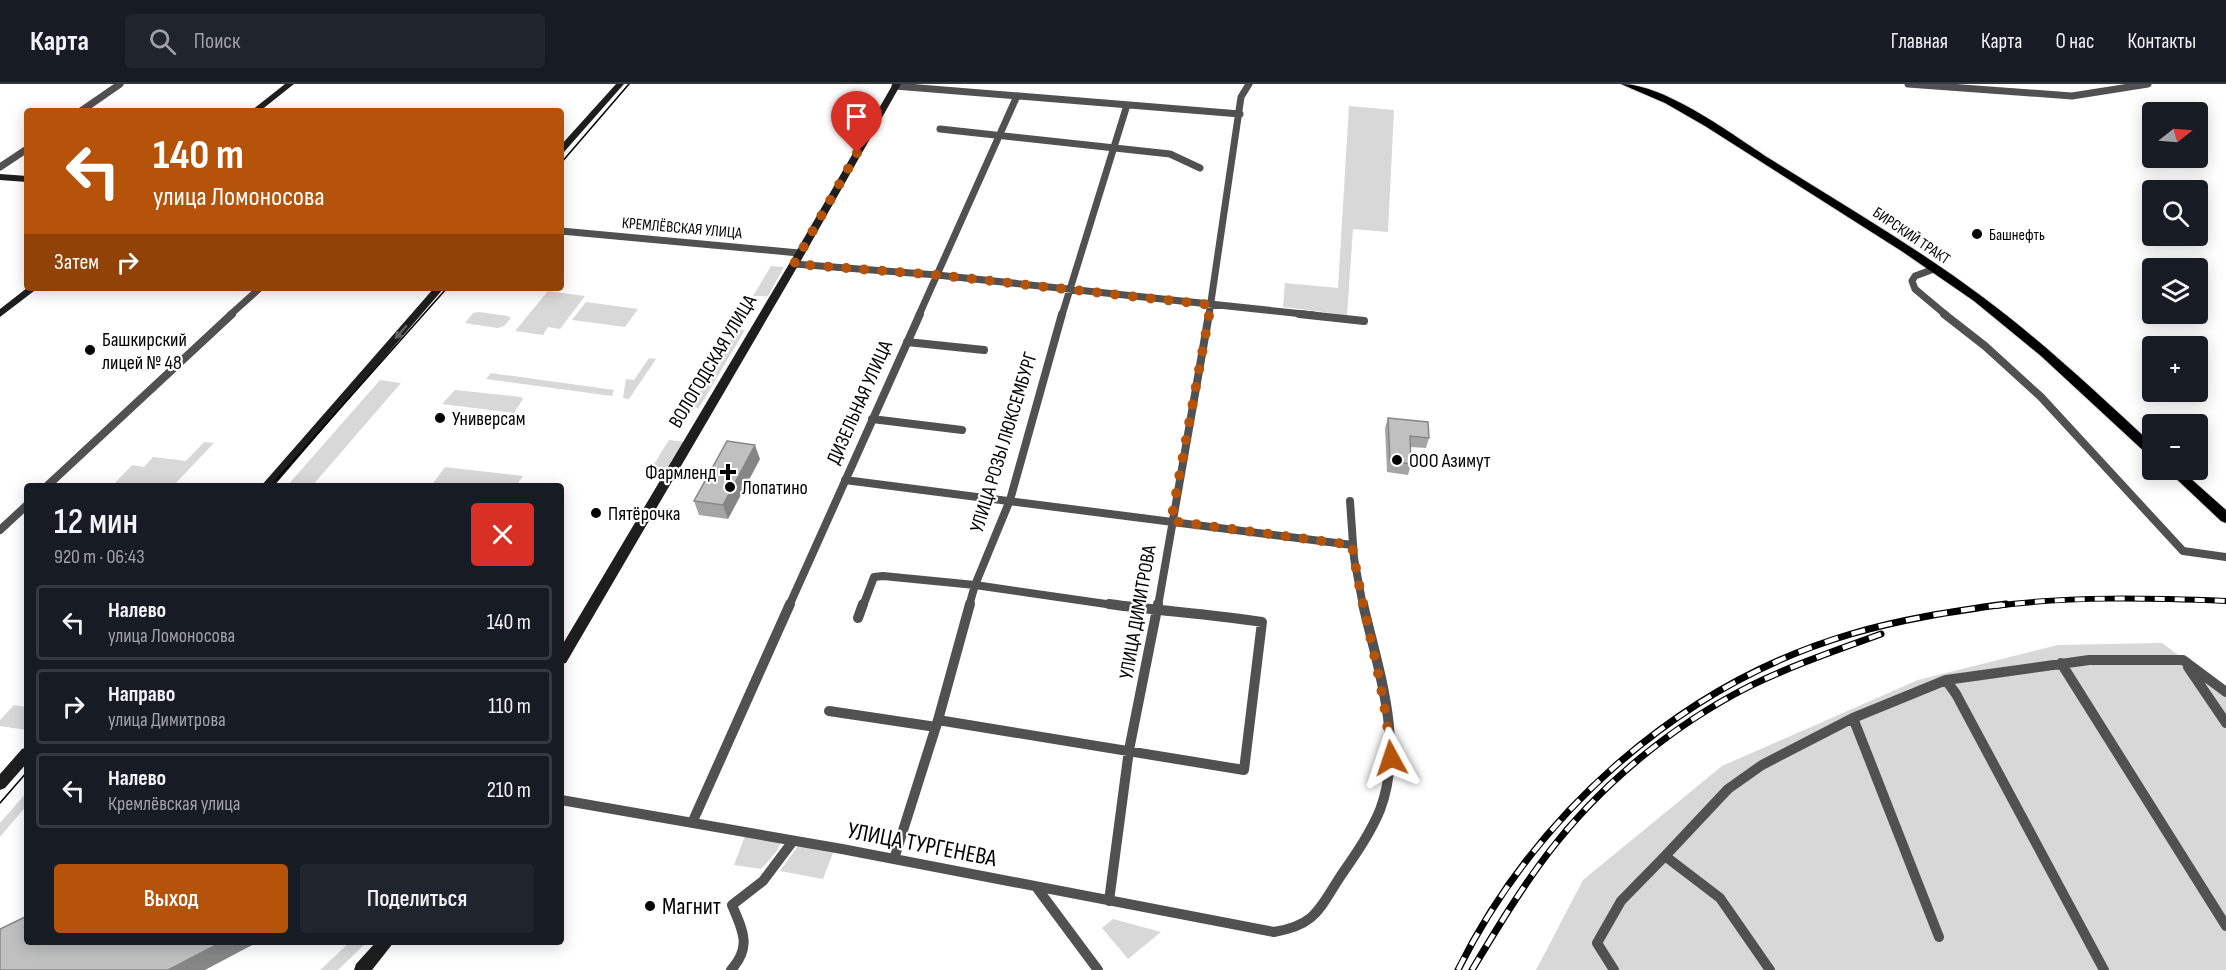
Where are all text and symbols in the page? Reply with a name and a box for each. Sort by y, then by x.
search box [125,14,545,68]
text: Карта [30,25,89,58]
icon: search [146,25,179,58]
text: Поиск [194,28,240,55]
text: Главная [1891,29,1948,54]
text: Карта [1981,29,2022,54]
text: О нас [2055,29,2094,54]
text: Контакты [2127,29,2196,54]
pin [831,91,882,153]
icon: arrive [840,100,873,133]
north arrow [2142,102,2208,168]
map controls [2142,102,2208,480]
text: 140 m [153,130,244,181]
icon: left [54,132,132,210]
button: search [2142,180,2208,246]
text: улица Ломоносова [153,181,325,213]
street label: БИРСКИЙ ТРАКТ [1869,203,1954,269]
street label: КРЕМЛЁВСКАЯ УЛИЦА [621,214,743,243]
place label: Башнефть [1989,226,2045,245]
marker: Башнефть [1970,227,1984,241]
icon: right [111,246,144,279]
text: Затем [54,249,99,276]
button: layers [2142,258,2208,324]
street label: ВОЛОГОДСКАЯ УЛИЦА [664,290,762,432]
one-way arrow [395,324,408,339]
place label: Башкирский лицей № 48 [102,328,187,375]
street label: ДИЗЕЛЬНАЯ УЛИЦА [822,336,898,468]
button: + [2142,336,2208,402]
marker: Башкирский лицей № 48 [83,343,97,357]
street label: УЛИЦА РОЗЫ ЛЮКСЕМБУРГ [965,349,1043,535]
place label: Универсам [452,407,525,431]
marker: Универсам [433,411,447,425]
button: − [2142,414,2208,480]
place label: ООО Азимут [1409,449,1491,473]
marker: ООО Азимут [1390,453,1404,467]
place label: Фармленд [645,461,717,485]
marker: Фармленд [721,465,735,479]
place label: Лопатино [742,476,808,500]
marker: Лопатино [723,480,737,494]
text: 12 мин [54,501,138,544]
place label: Пятёрочка [608,502,680,526]
button: close [471,503,534,566]
marker: Пятёрочка [589,506,603,520]
street label: УЛИЦА ДИМИТРОВА [1114,543,1162,681]
text: 920 m · 06:43 [54,545,145,569]
text: Налево [108,597,166,624]
icon: left [57,606,90,639]
text: 140 m [487,609,531,636]
text: улица Ломоносова [108,624,235,648]
text: Направо [108,681,175,708]
icon: right [57,690,90,723]
text: 110 m [488,693,531,720]
text: улица Димитрова [108,708,226,732]
position arrow [1359,726,1423,790]
text: Налево [108,765,166,792]
icon: left [57,774,90,807]
text: 210 m [487,777,531,804]
text: Кремлёвская улица [108,792,240,816]
street label: УЛИЦА ТУРГЕНЕВА [845,816,1000,873]
button: Выход [54,864,288,933]
button: Поделиться [300,864,534,933]
place label: Магнит [662,892,721,921]
marker: Магнит [643,899,657,913]

